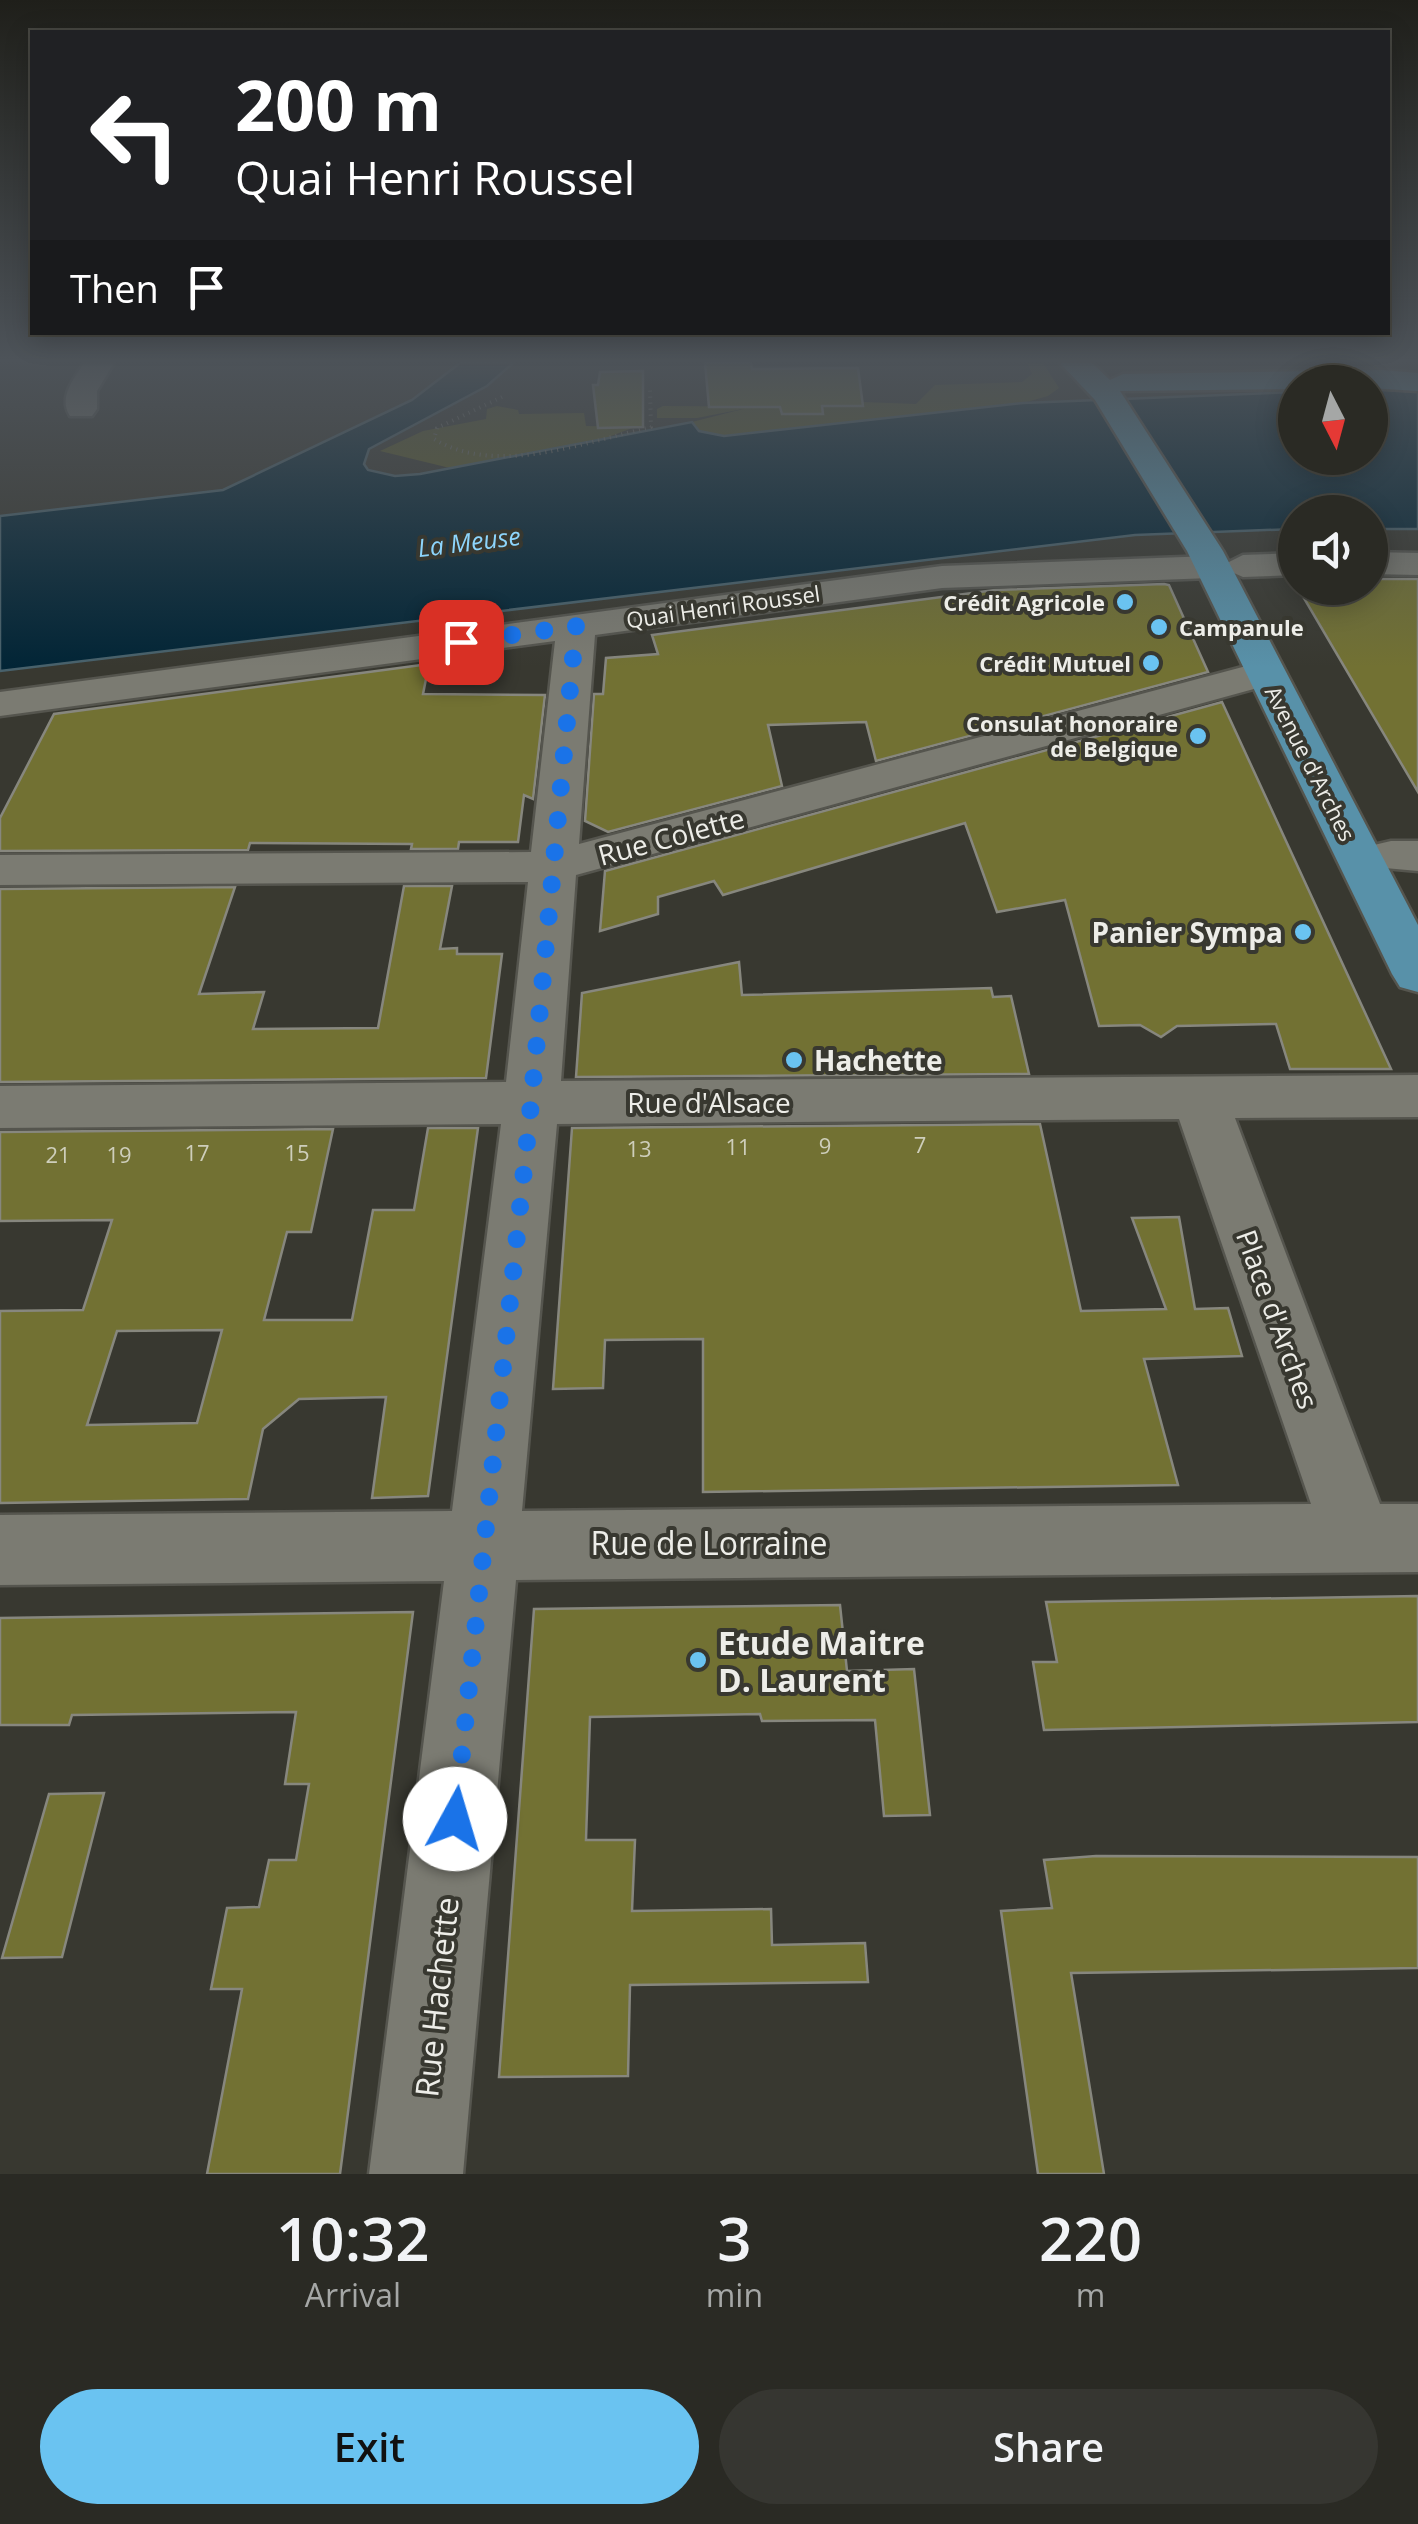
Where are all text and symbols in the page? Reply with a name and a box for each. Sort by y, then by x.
text: 200 m [235,56,442,152]
icon: left [70,70,200,200]
text: Quai Henri Roussel [235,147,635,208]
icon: arrive [179,260,234,315]
text: Then [70,262,159,314]
north arrow [1278,365,1388,475]
map controls [1278,365,1388,605]
button: sound [1278,495,1388,605]
water label: La Meuse [415,518,523,564]
street label: Quai Henri Roussel [624,578,822,634]
place label: Crédit Agricole [943,587,1105,617]
marker: Crédit Agricole [1114,591,1136,613]
pin [419,600,504,685]
place label: Campanule [1179,612,1304,642]
icon: arrive [434,615,489,670]
marker: Campanule [1148,616,1170,638]
place label: Crédit Mutuel [979,648,1131,678]
marker: Crédit Mutuel [1140,652,1162,674]
street label: Avenue d'Arches [1259,680,1363,846]
place label: Consulat honoraire de Belgique [966,708,1178,763]
marker: Consulat honoraire de Belgique [1187,725,1209,747]
street label: Rue Colette [593,798,749,874]
place label: Panier Sympa [1092,913,1283,951]
marker: Panier Sympa [1292,921,1314,943]
place label: Hachette [814,1041,943,1079]
marker: Hachette [783,1049,805,1071]
street label: Rue d'Alsace [627,1083,791,1121]
house number: 7 [914,1129,926,1159]
house number: 9 [819,1130,831,1160]
house number: 11 [725,1131,751,1161]
house number: 13 [626,1133,652,1163]
house number: 17 [184,1137,210,1167]
house number: 15 [284,1137,310,1167]
house number: 21 [45,1139,71,1169]
house number: 19 [106,1139,132,1169]
street label: Place d'Arches [1228,1224,1328,1414]
street label: Rue de Lorraine [590,1521,828,1564]
place label: Etude Maitre D. Laurent [718,1621,925,1701]
marker: Etude Maitre D. Laurent [687,1649,709,1671]
position arrow [403,1767,507,1871]
street label: Rue Hachette [404,1895,468,2099]
text: 10:32 [276,2197,430,2279]
text: 3 [717,2197,752,2279]
text: 220 [1039,2197,1142,2279]
text: Arrival [305,2273,401,2316]
text: min [706,2273,763,2316]
text: m [1076,2273,1105,2316]
button: Exit [40,2389,699,2504]
button: Share [719,2389,1378,2504]

